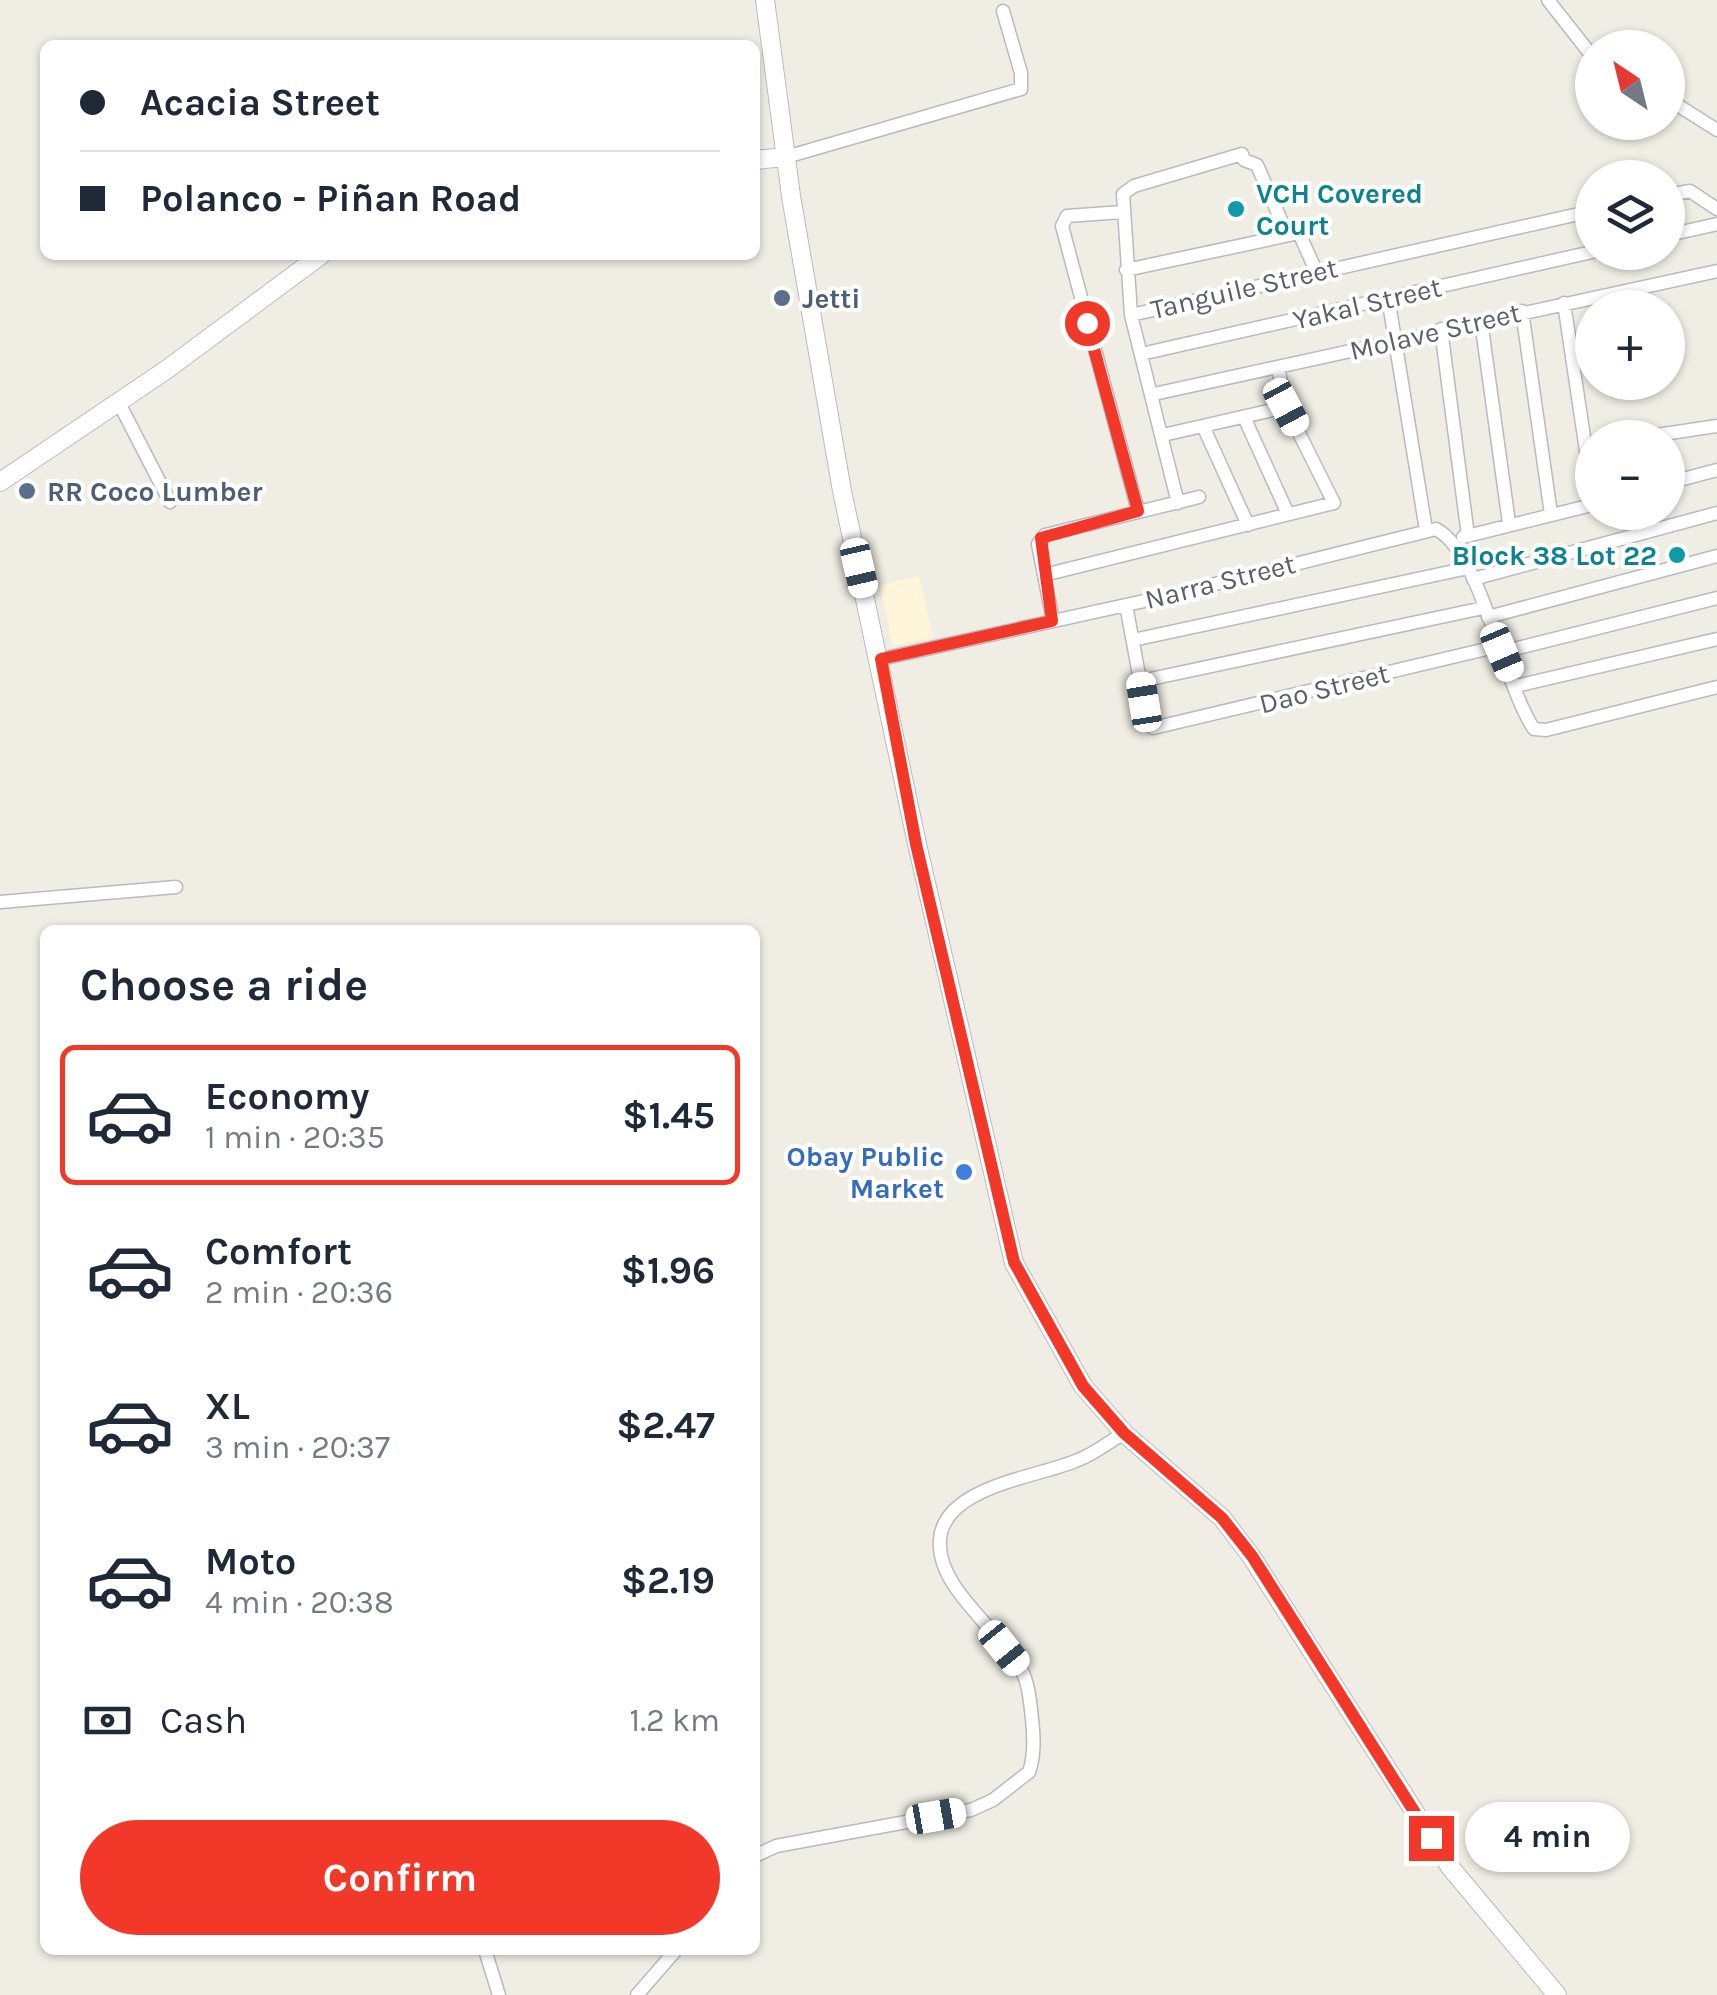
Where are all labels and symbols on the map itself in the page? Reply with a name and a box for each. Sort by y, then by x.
north arrow [1575,30,1685,140]
place label: VCH Covered Court [1256,177,1423,242]
marker: VCH Covered Court [1225,198,1247,220]
street label: Tanguile Street [1147,251,1341,326]
street label: Yakal Street [1290,270,1445,337]
place label: Jetti [802,282,861,315]
marker: Jetti [771,287,793,309]
street label: Molave Street [1347,296,1524,367]
route start [1065,301,1110,346]
car [1259,373,1313,441]
place label: RR Coco Lumber [47,475,262,508]
marker: RR Coco Lumber [16,480,38,502]
car [838,535,880,601]
place label: Block 38 Lot 22 [1452,539,1657,572]
marker: Block 38 Lot 22 [1666,544,1688,566]
street label: Narra Street [1142,547,1299,616]
car [1476,619,1528,685]
street label: Dao Street [1256,656,1393,721]
car [1124,670,1164,734]
place label: Obay Public Market [787,1140,944,1205]
marker: Obay Public Market [953,1161,975,1183]
car [973,1615,1035,1681]
car [904,1796,968,1836]
callout: 4 min [1466,1803,1631,1873]
route end [1409,1816,1454,1861]

